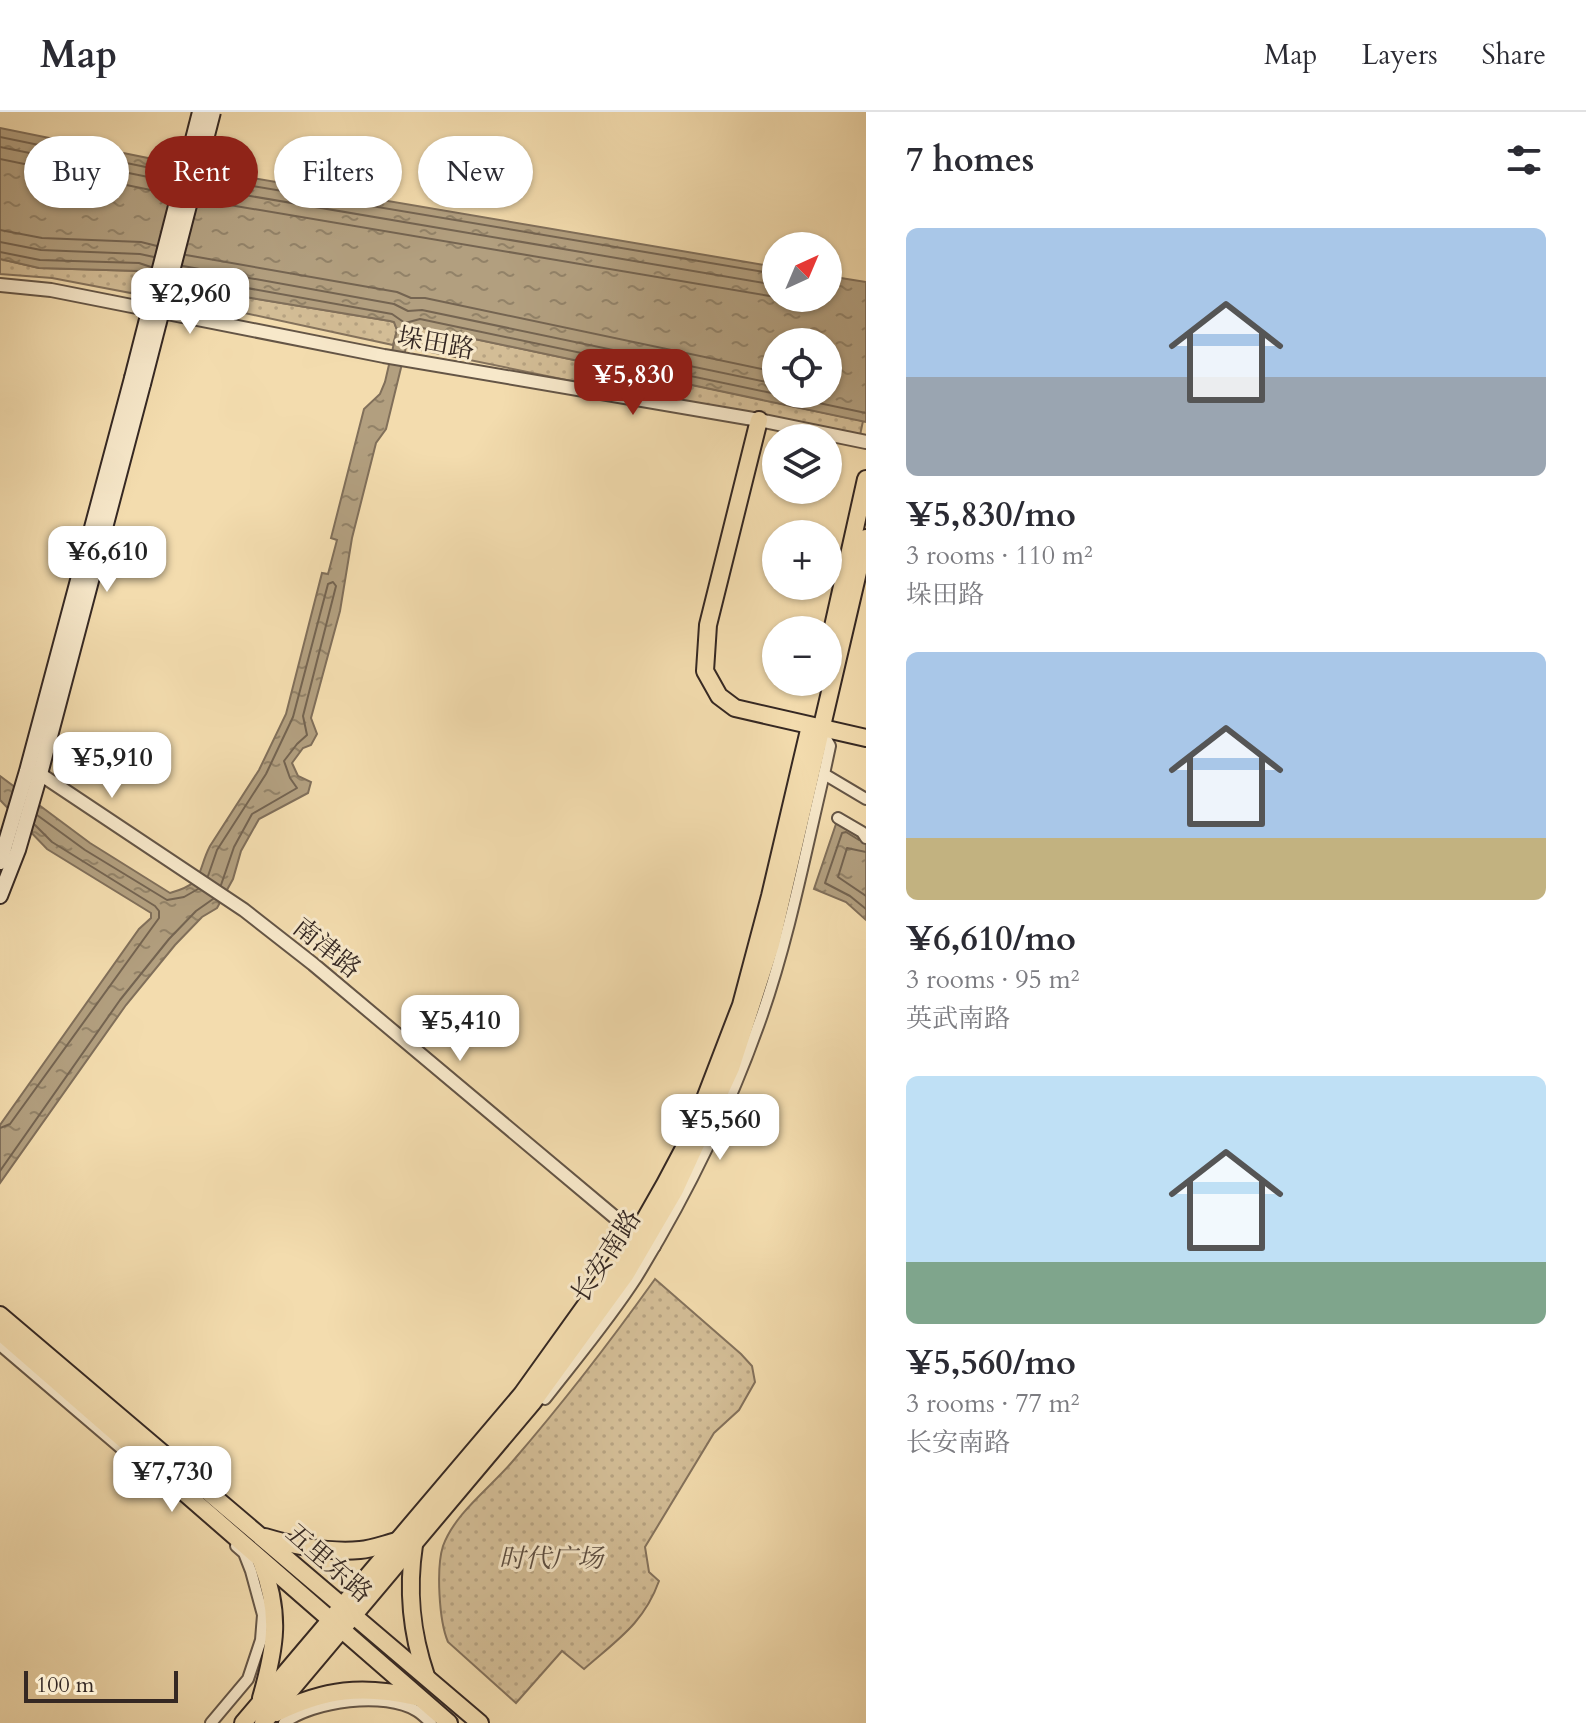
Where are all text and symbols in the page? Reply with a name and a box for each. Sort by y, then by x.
text: Map [40,29,117,81]
text: Map [1264,36,1317,74]
text: Layers [1361,36,1438,74]
text: Share [1482,36,1546,74]
chip: Buy [24,136,129,208]
chip: Rent [145,136,258,208]
chip: Filters [274,136,402,208]
chip: New [418,136,533,208]
text: 7 homes [906,137,1034,183]
icon: filters [1502,138,1546,182]
north arrow [762,232,842,312]
map controls [762,232,842,696]
pin: ¥2,960 [125,268,255,336]
text: ¥2,960 [149,276,231,311]
icon: home [1154,280,1298,424]
street label: 垛田路 [395,319,477,367]
button: locate [762,328,842,408]
pin: ¥5,830 [568,349,698,417]
text: ¥5,830 [592,357,674,392]
button: layers [762,424,842,504]
text: ¥5,830/mo [906,492,1076,538]
button: + [762,520,842,600]
pin: ¥6,610 [42,526,172,594]
text: ¥6,610 [66,534,148,569]
text: 3 rooms · 110 m² [906,538,1093,573]
text: 垛田路 [906,577,984,612]
button: − [762,616,842,696]
icon: home [1154,704,1298,848]
pin: ¥5,910 [47,732,177,800]
text: ¥5,910 [71,740,153,775]
street label: 南津路 [286,910,368,986]
text: ¥6,610/mo [906,916,1076,962]
text: 3 rooms · 95 m² [906,962,1079,997]
pin: ¥5,410 [395,995,525,1063]
text: 英武南路 [906,1001,1010,1036]
text: ¥5,410 [419,1003,501,1038]
pin: ¥5,560 [655,1094,785,1162]
text: ¥5,560 [679,1102,761,1137]
icon: home [1154,1128,1298,1272]
street label: 长安南路 [563,1203,649,1309]
text: ¥5,560/mo [906,1340,1076,1386]
text: 3 rooms · 77 m² [906,1386,1079,1421]
text: 长安南路 [906,1425,1010,1460]
pin: ¥7,730 [107,1446,237,1514]
text: ¥7,730 [131,1454,213,1489]
street label: 五里东路 [278,1516,380,1610]
park label: 时代广场 [499,1541,605,1576]
scale bar [24,1667,178,1703]
text: 100 m [36,1670,94,1700]

